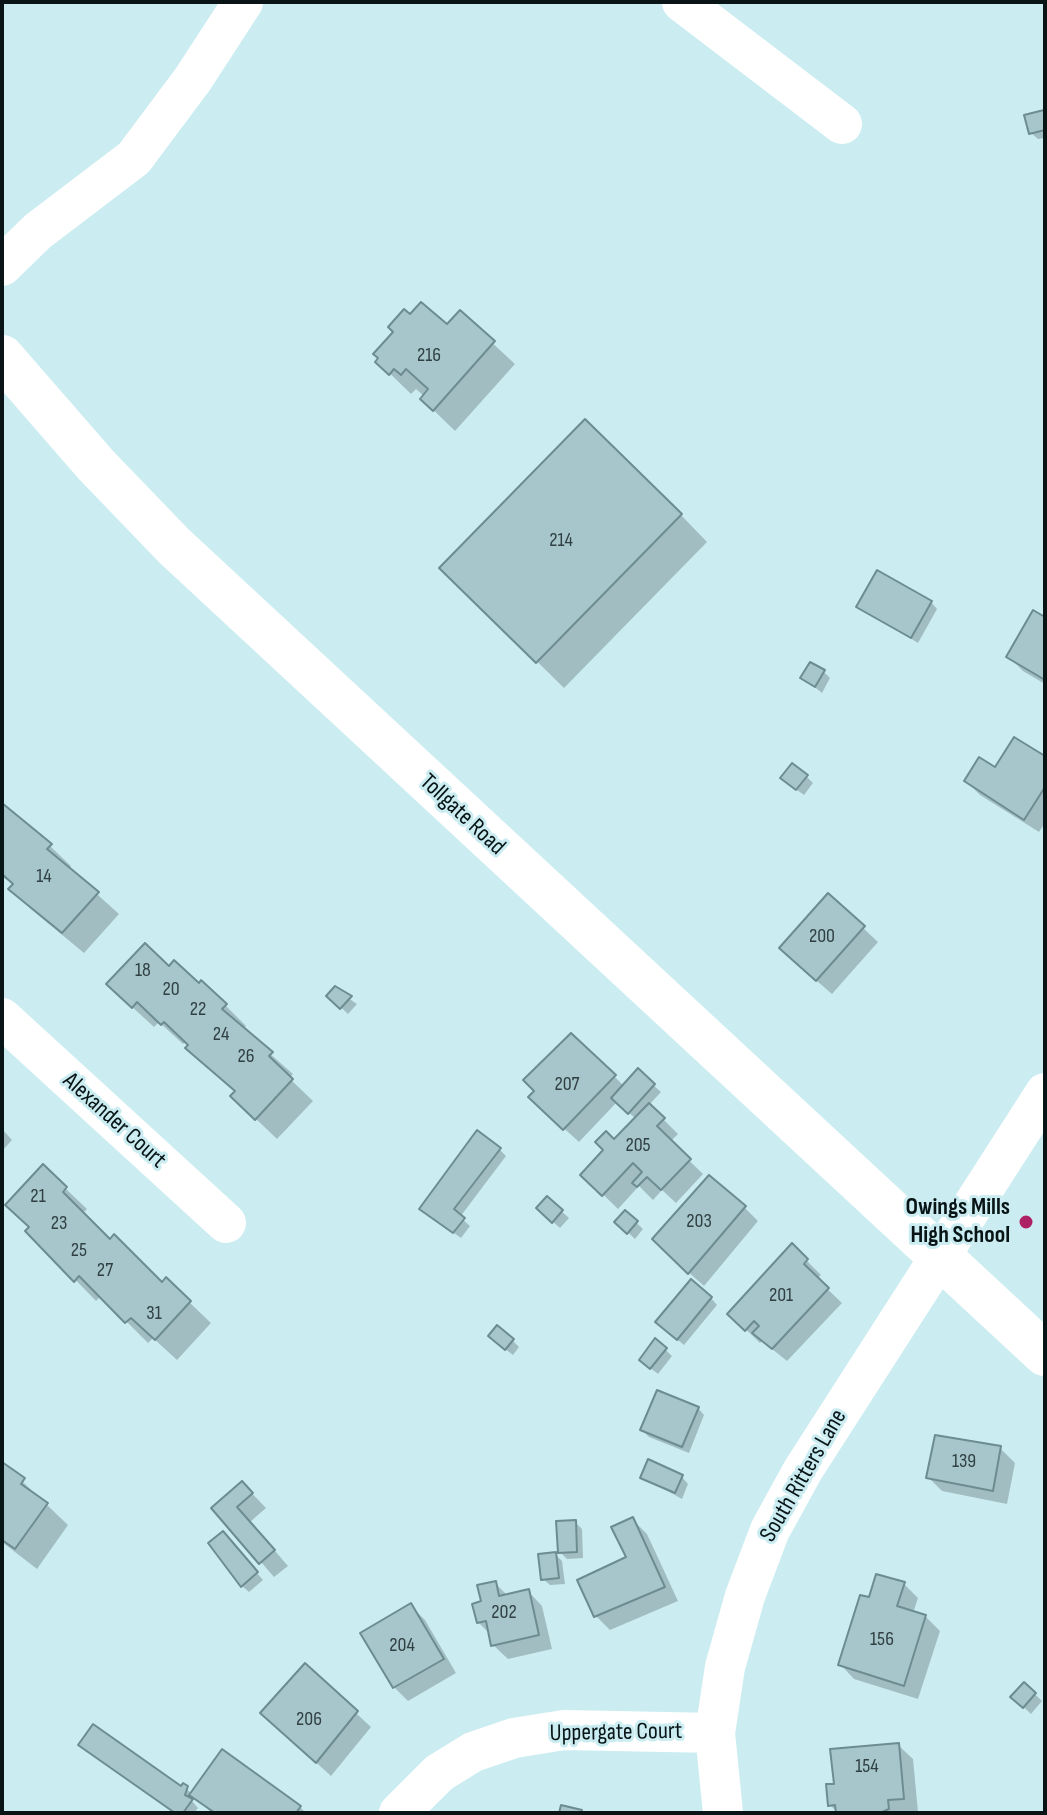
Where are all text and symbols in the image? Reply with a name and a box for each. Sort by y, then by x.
house number: 216 [417,344,441,368]
house number: 214 [549,529,573,553]
street label: Tollgate Road [413,768,511,862]
house number: 14 [36,865,52,889]
house number: 200 [809,925,835,949]
house number: 18 [135,959,151,983]
house number: 20 [162,978,180,1002]
house number: 22 [190,998,206,1022]
house number: 24 [213,1023,229,1047]
house number: 26 [238,1045,254,1069]
street label: Alexander Court [56,1067,172,1175]
house number: 207 [554,1073,580,1097]
house number: 205 [625,1134,651,1158]
house number: 21 [30,1185,46,1209]
place label: Owings Mills High School [905,1194,1010,1250]
house number: 203 [686,1210,712,1234]
house number: 23 [51,1212,67,1236]
marker: Owings Mills High School [1017,1213,1035,1231]
house number: 25 [71,1239,87,1263]
house number: 27 [97,1259,113,1283]
house number: 201 [769,1284,793,1308]
house number: 31 [146,1302,162,1326]
street label: South Ritters Lane [754,1405,854,1547]
house number: 139 [952,1450,976,1474]
house number: 202 [491,1601,517,1625]
house number: 156 [870,1628,894,1652]
house number: 204 [389,1634,415,1658]
house number: 206 [296,1708,322,1732]
street label: Uppergate Court [549,1717,683,1749]
house number: 154 [855,1755,879,1779]

